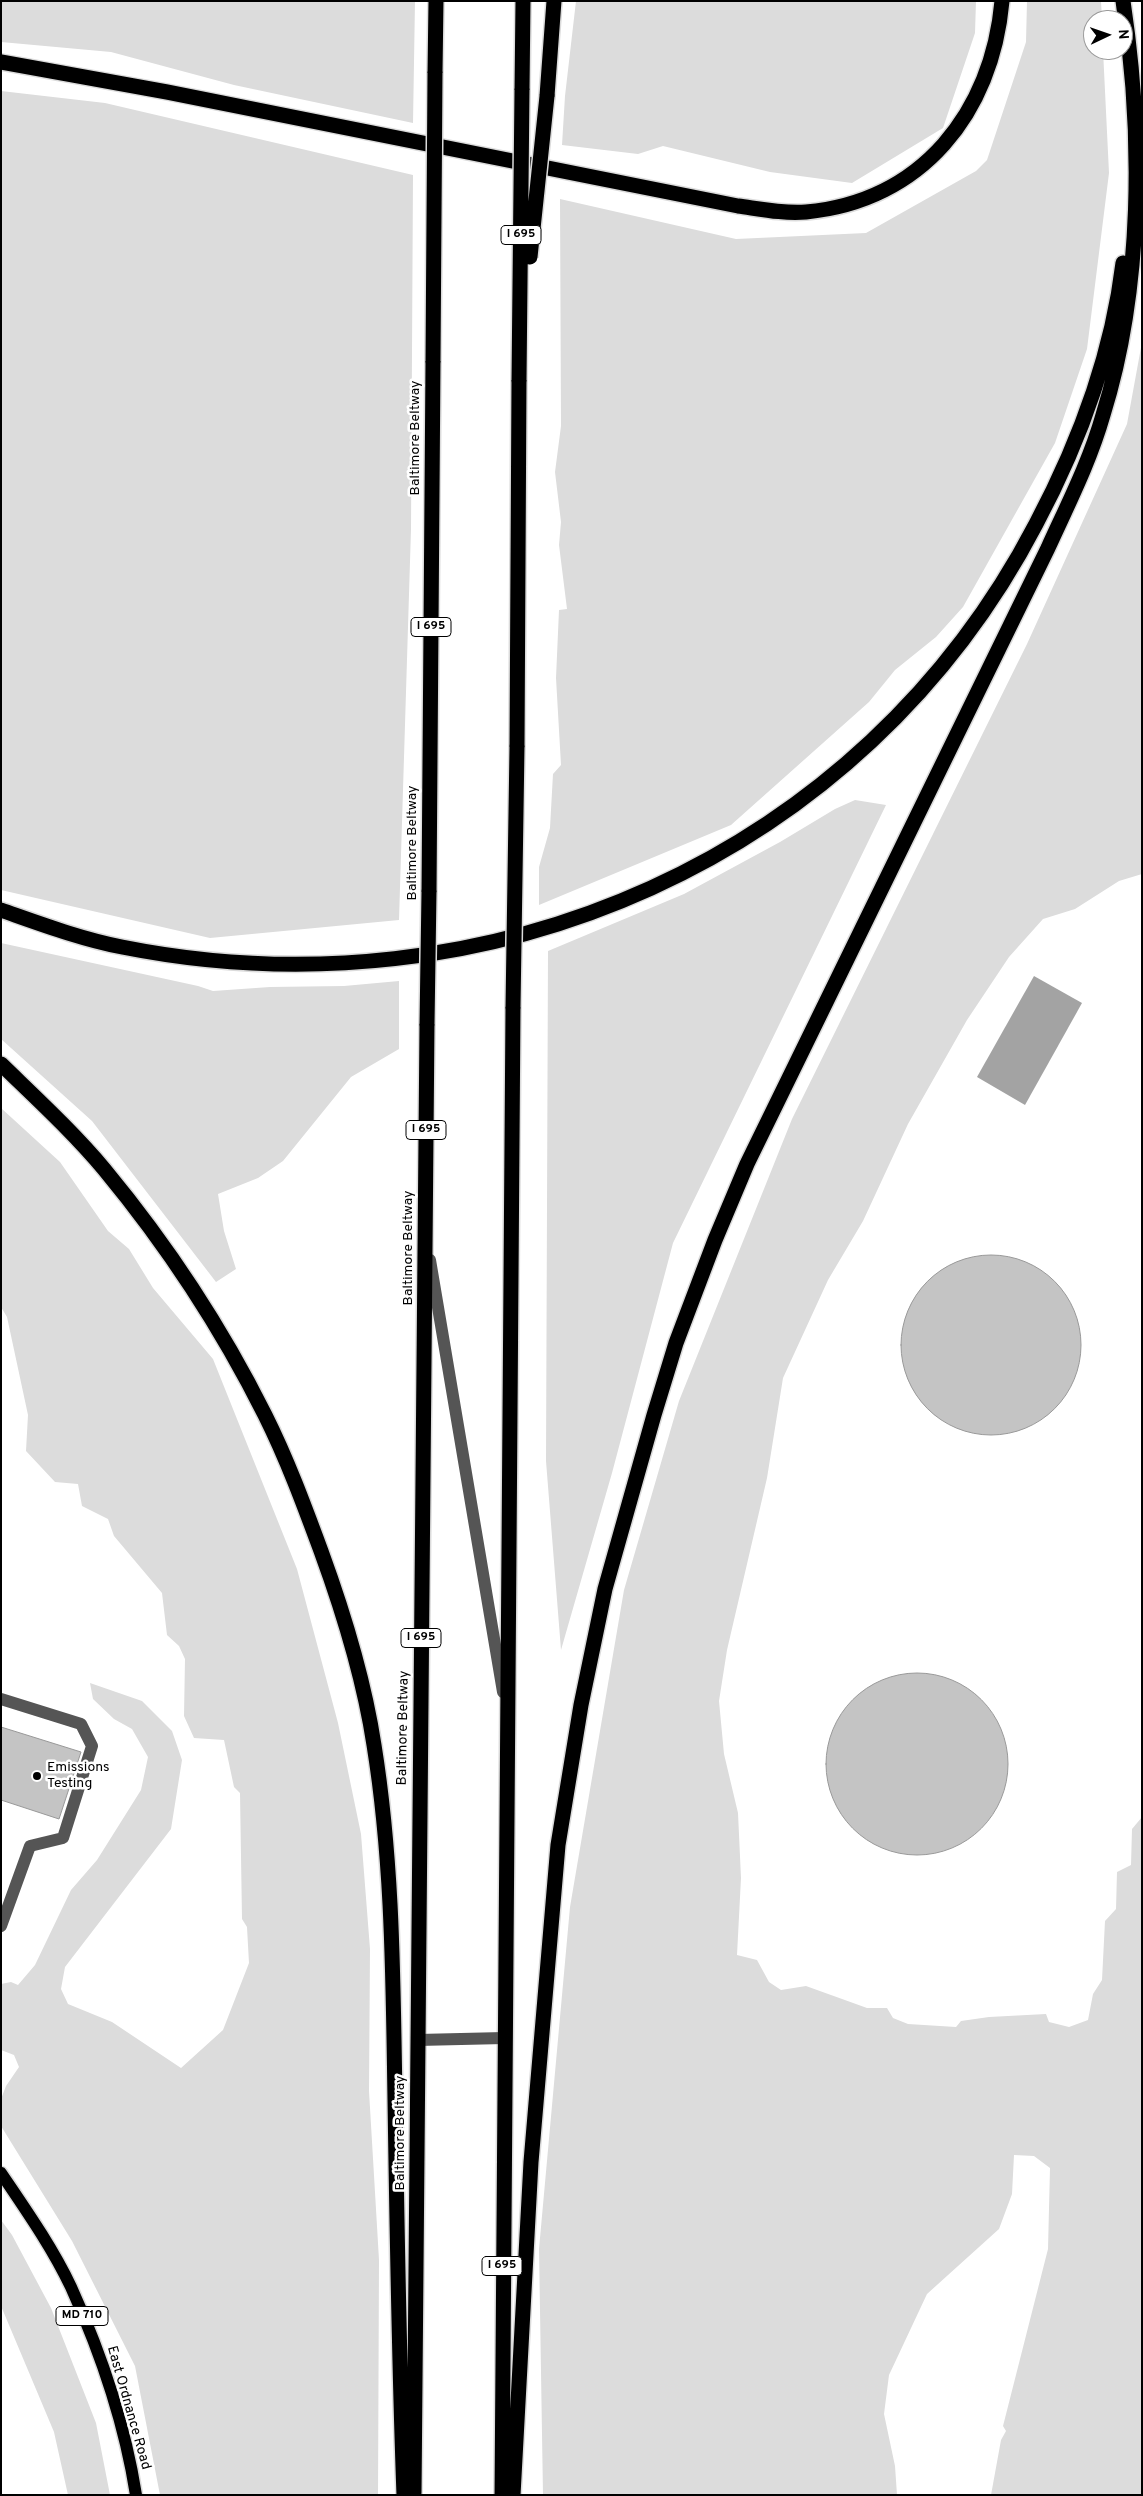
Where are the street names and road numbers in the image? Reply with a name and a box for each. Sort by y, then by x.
road number: I 695 [501,226,541,244]
street label: Baltimore Beltway [408,381,424,495]
road number: I 695 [411,618,451,636]
street label: Baltimore Beltway [405,786,421,900]
road number: I 695 [406,1120,446,1140]
street label: Baltimore Beltway [401,1191,417,1305]
road number: I 695 [401,1629,441,1648]
street label: Baltimore Beltway [395,1670,413,1786]
street label: Baltimore Beltway [393,2076,409,2190]
road number: I 695 [482,2256,522,2276]
road number: MD 710 [56,2306,108,2326]
street label: East Ordnance Road [102,2344,154,2472]

